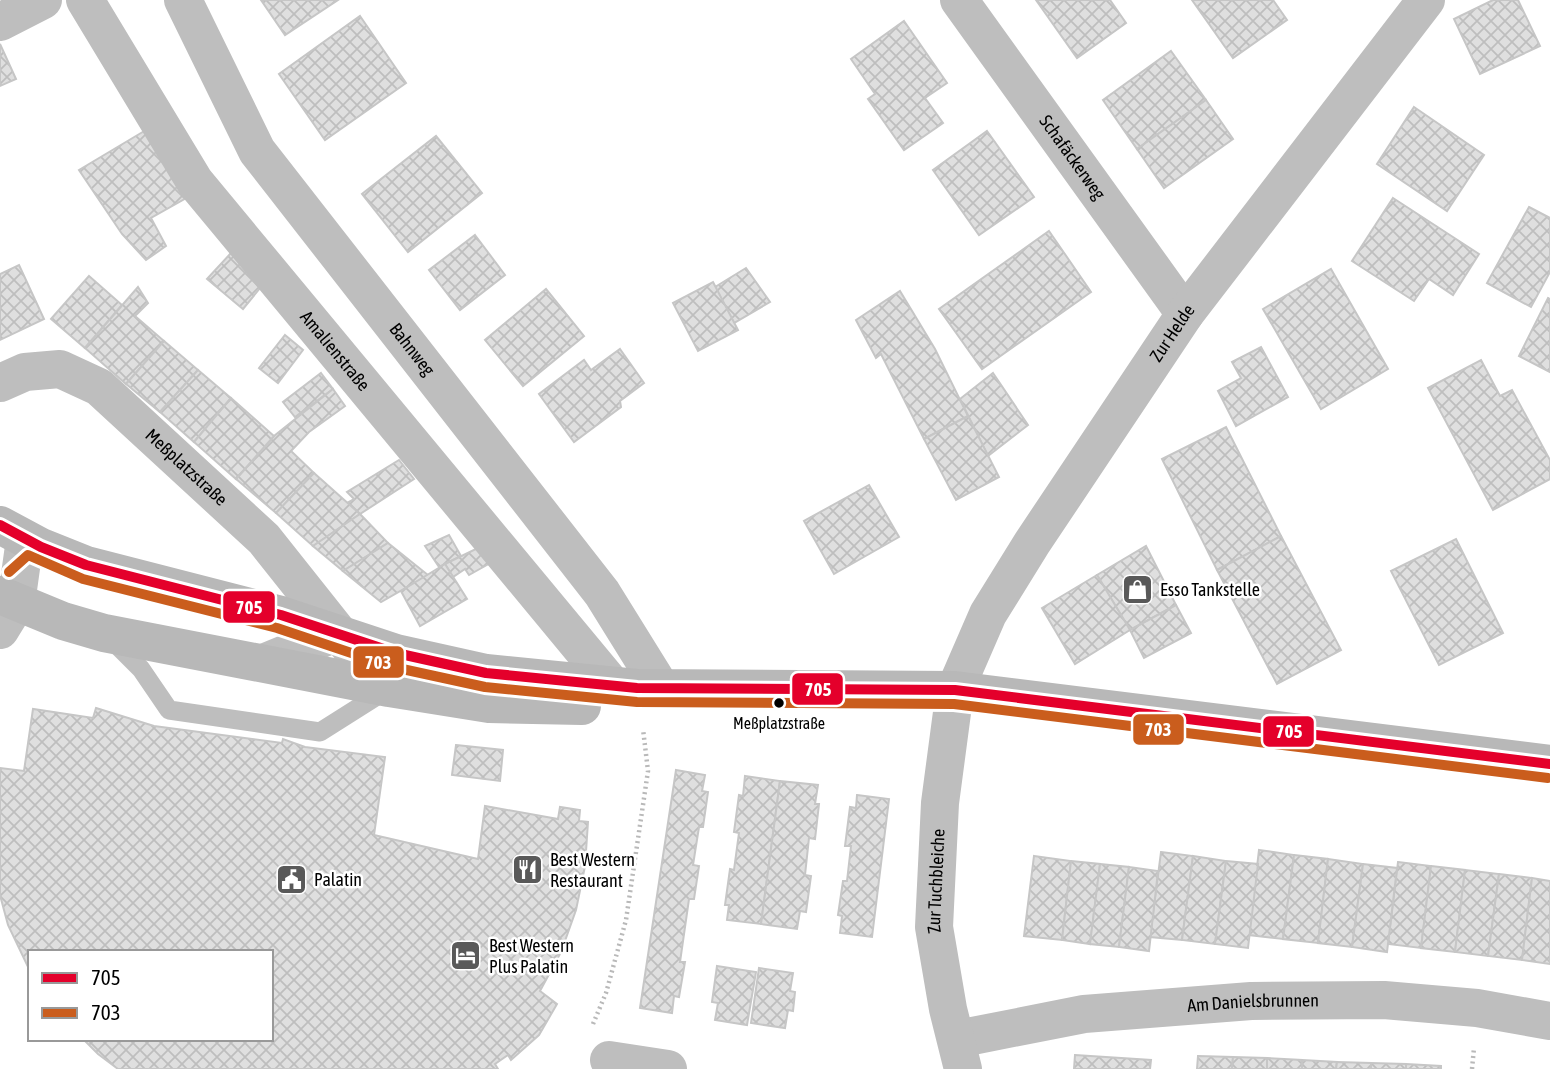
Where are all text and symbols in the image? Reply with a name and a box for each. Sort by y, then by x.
street label: Schafäckerweg [1035,111,1110,204]
street label: Zur Helde [1145,300,1199,365]
street label: Amalienstraße [296,306,375,395]
street label: Bahnweg [385,319,440,380]
street label: Meßplatzstraße [141,424,232,510]
shop icon: Esso Tankstelle [1120,573,1154,607]
place label: Esso Tankstelle [1160,579,1260,600]
line badge: 705 [222,590,276,624]
text: 705 [236,596,262,618]
line badge: 703 [352,645,405,679]
text: 703 [365,651,391,673]
line badge: 705 [791,672,844,706]
text: 705 [805,678,831,700]
marker: Meßplatzstraße [772,696,786,710]
line badge: 703 [1132,713,1185,746]
place label: Meßplatzstraße [733,714,825,733]
line badge: 705 [1262,715,1315,748]
text: 703 [1145,718,1171,740]
text: 705 [1276,720,1302,742]
street label: Zur Tuchbleiche [923,828,949,935]
place label: Best Western Restaurant [550,849,635,891]
restaurant icon: Best Western Restaurant [510,853,544,887]
public building icon: Palatin [274,863,308,897]
place label: Palatin [314,869,362,890]
place label: Best Western Plus Palatin [489,935,574,977]
hotel icon: Best Western Plus Palatin [449,939,483,973]
legend [28,950,273,1041]
text: 705 [91,965,121,989]
street label: Am Danielsbrunnen [1186,989,1319,1016]
text: 703 [91,1000,121,1024]

